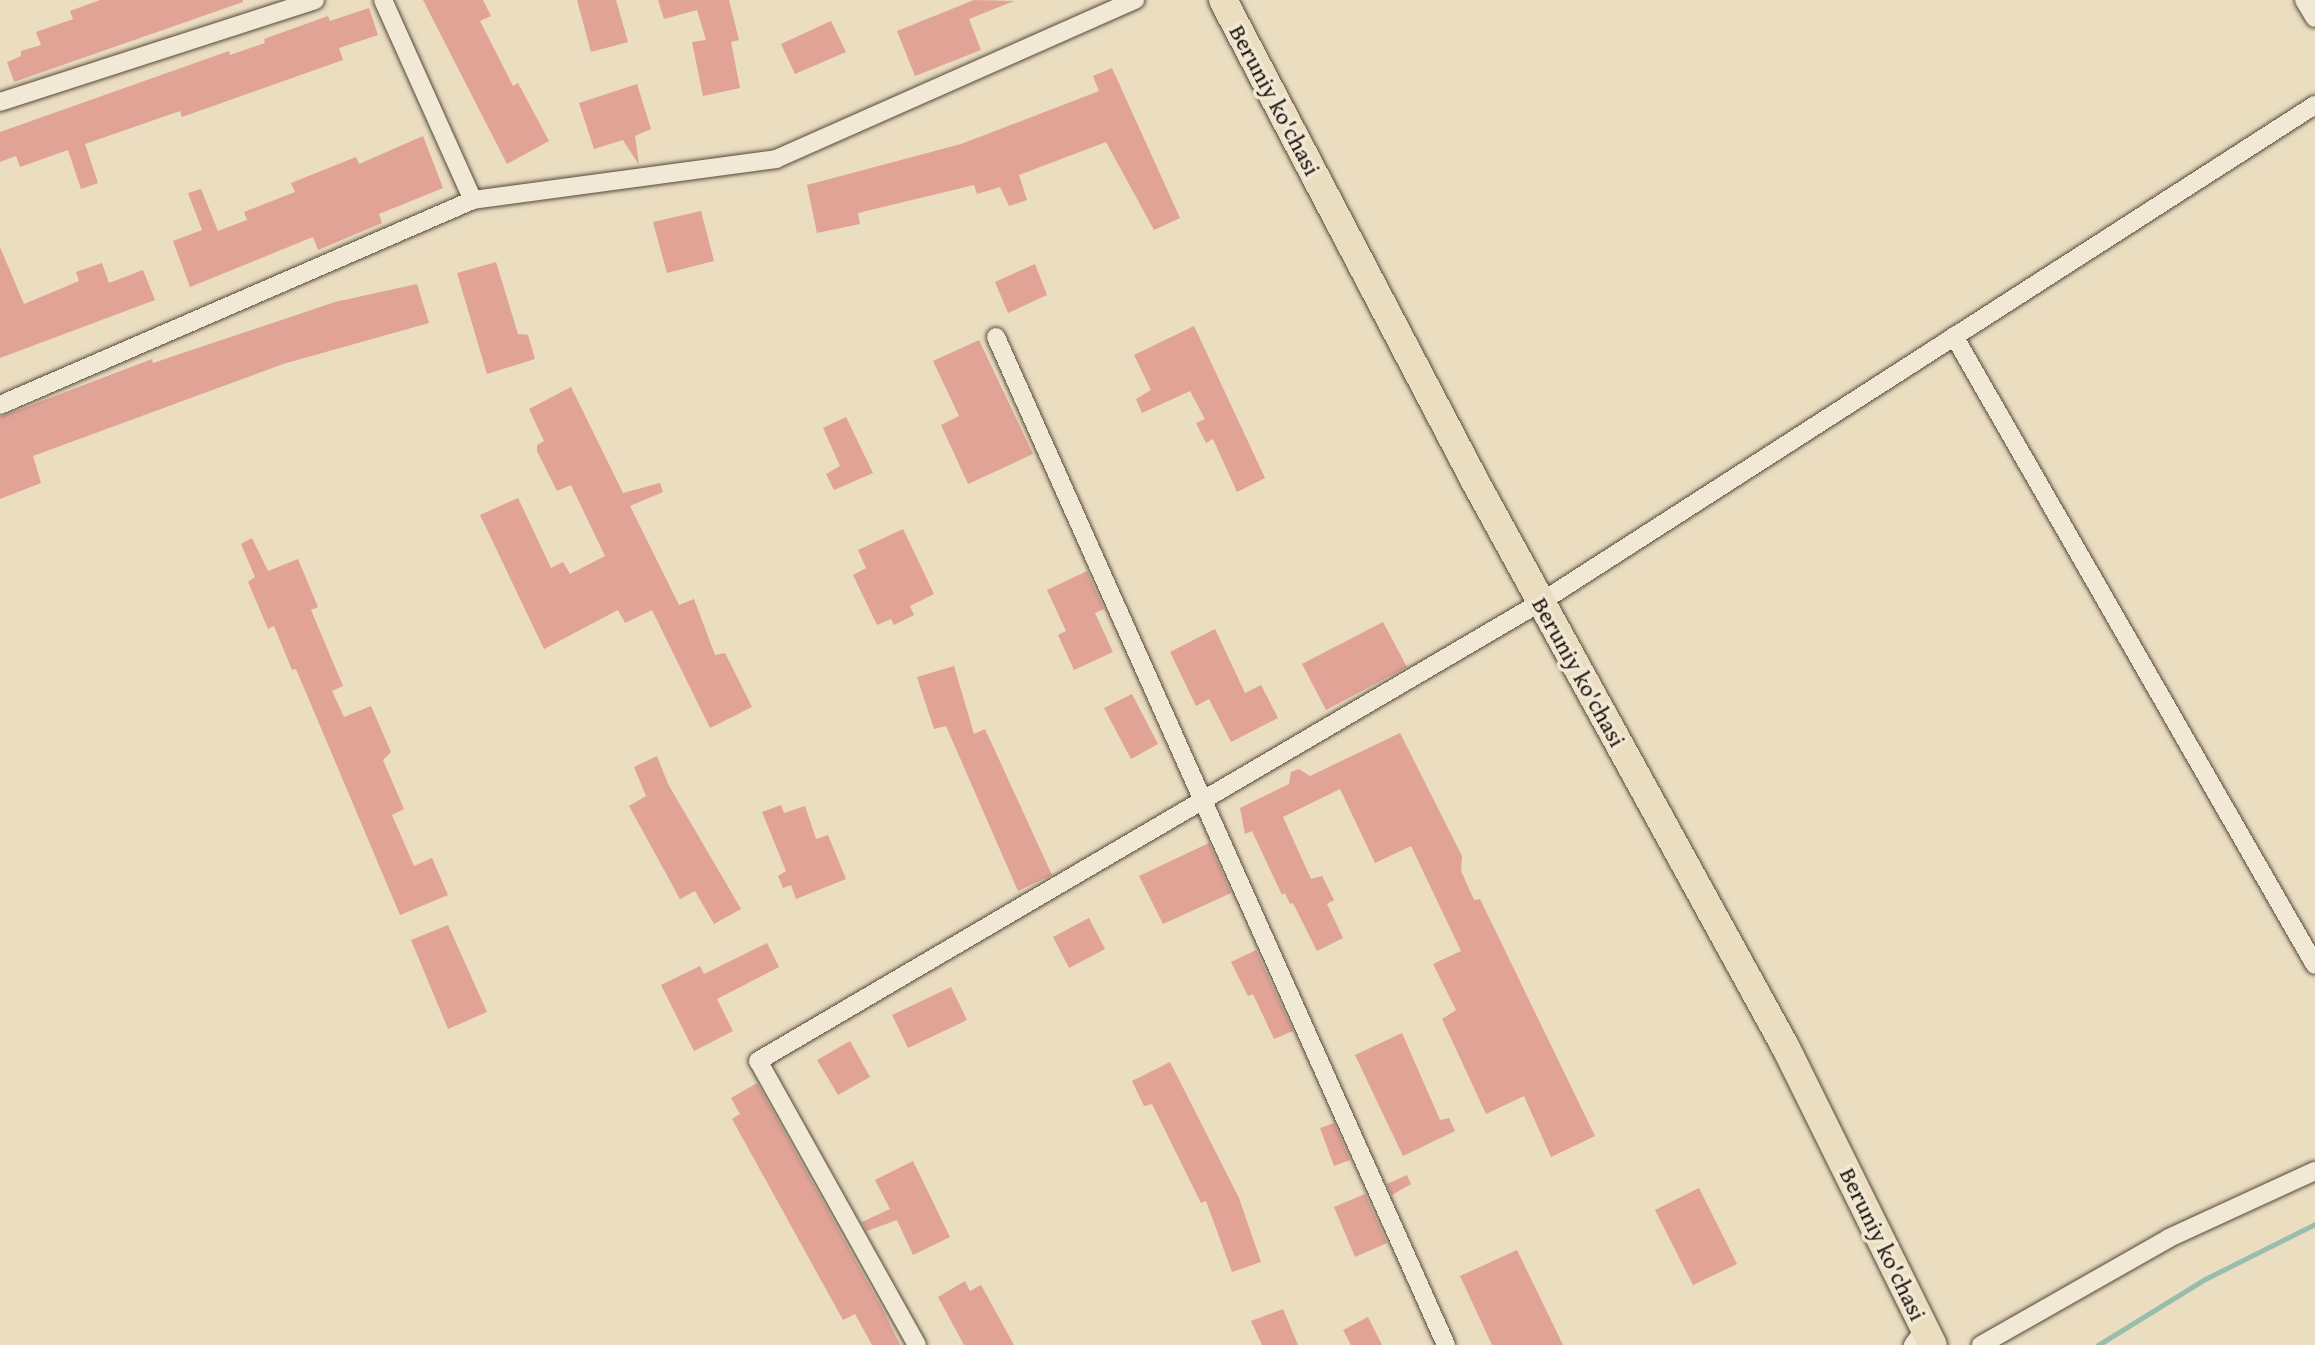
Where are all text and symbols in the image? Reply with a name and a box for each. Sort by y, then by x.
street label: Beruniy ko'chasi [1223,20,1327,180]
street label: Beruniy ko'chasi [1526,592,1632,752]
street label: Beruniy ko'chasi [1834,1163,1932,1325]

